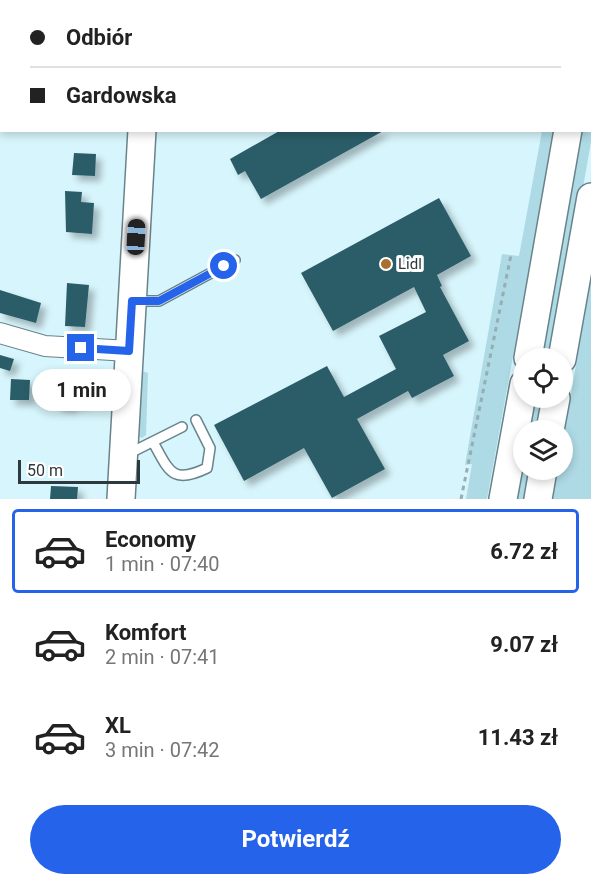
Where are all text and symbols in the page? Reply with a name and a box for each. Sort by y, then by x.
text: Odbiór [66,25,132,50]
text: Gardowska [66,83,176,108]
car [126,219,146,255]
route start [210,252,237,279]
place label: Lidl [398,255,422,273]
marker: Lidl [379,257,393,271]
route end [67,334,94,361]
map controls [513,348,573,480]
button: locate [513,348,573,408]
callout: 1 min [32,369,130,411]
text: 1 min [56,378,107,402]
button: layers [513,420,573,480]
scale bar [18,457,140,484]
text: 50 m [27,461,63,480]
icon: car [33,524,87,578]
text: Economy [105,527,196,552]
text: 6.72 zł [490,539,558,564]
text: 1 min · 07:40 [105,552,220,576]
icon: car [33,617,87,671]
text: Komfort [105,620,187,645]
text: 9.07 zł [490,632,558,657]
text: 2 min · 07:41 [105,645,220,669]
icon: car [33,710,87,764]
text: XL [105,713,131,738]
text: 11.43 zł [478,725,558,750]
text: 3 min · 07:42 [105,738,220,762]
button: Potwierdź [30,805,561,874]

